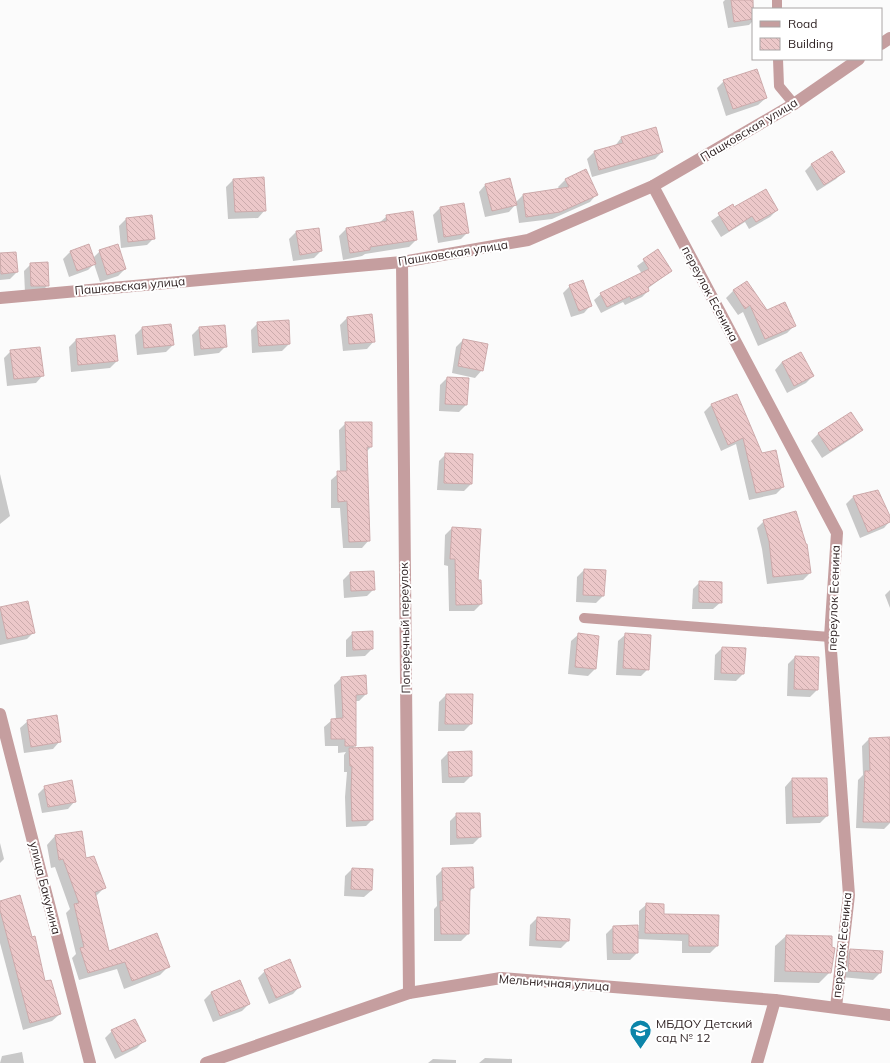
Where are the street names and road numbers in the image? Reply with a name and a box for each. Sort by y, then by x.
street label: Пашковская улица [697,95,800,165]
street label: Пашковская улица [397,236,509,269]
street label: переулок Есенина [679,243,742,344]
street label: Пашковская улица [74,273,186,298]
street label: переулок Есенина [824,545,843,651]
street label: Поперечный переулок [396,562,413,694]
street label: улица Бакунина [27,840,64,936]
street label: переулок Есенина [829,891,855,998]
street label: Мельничная улица [498,971,610,994]

